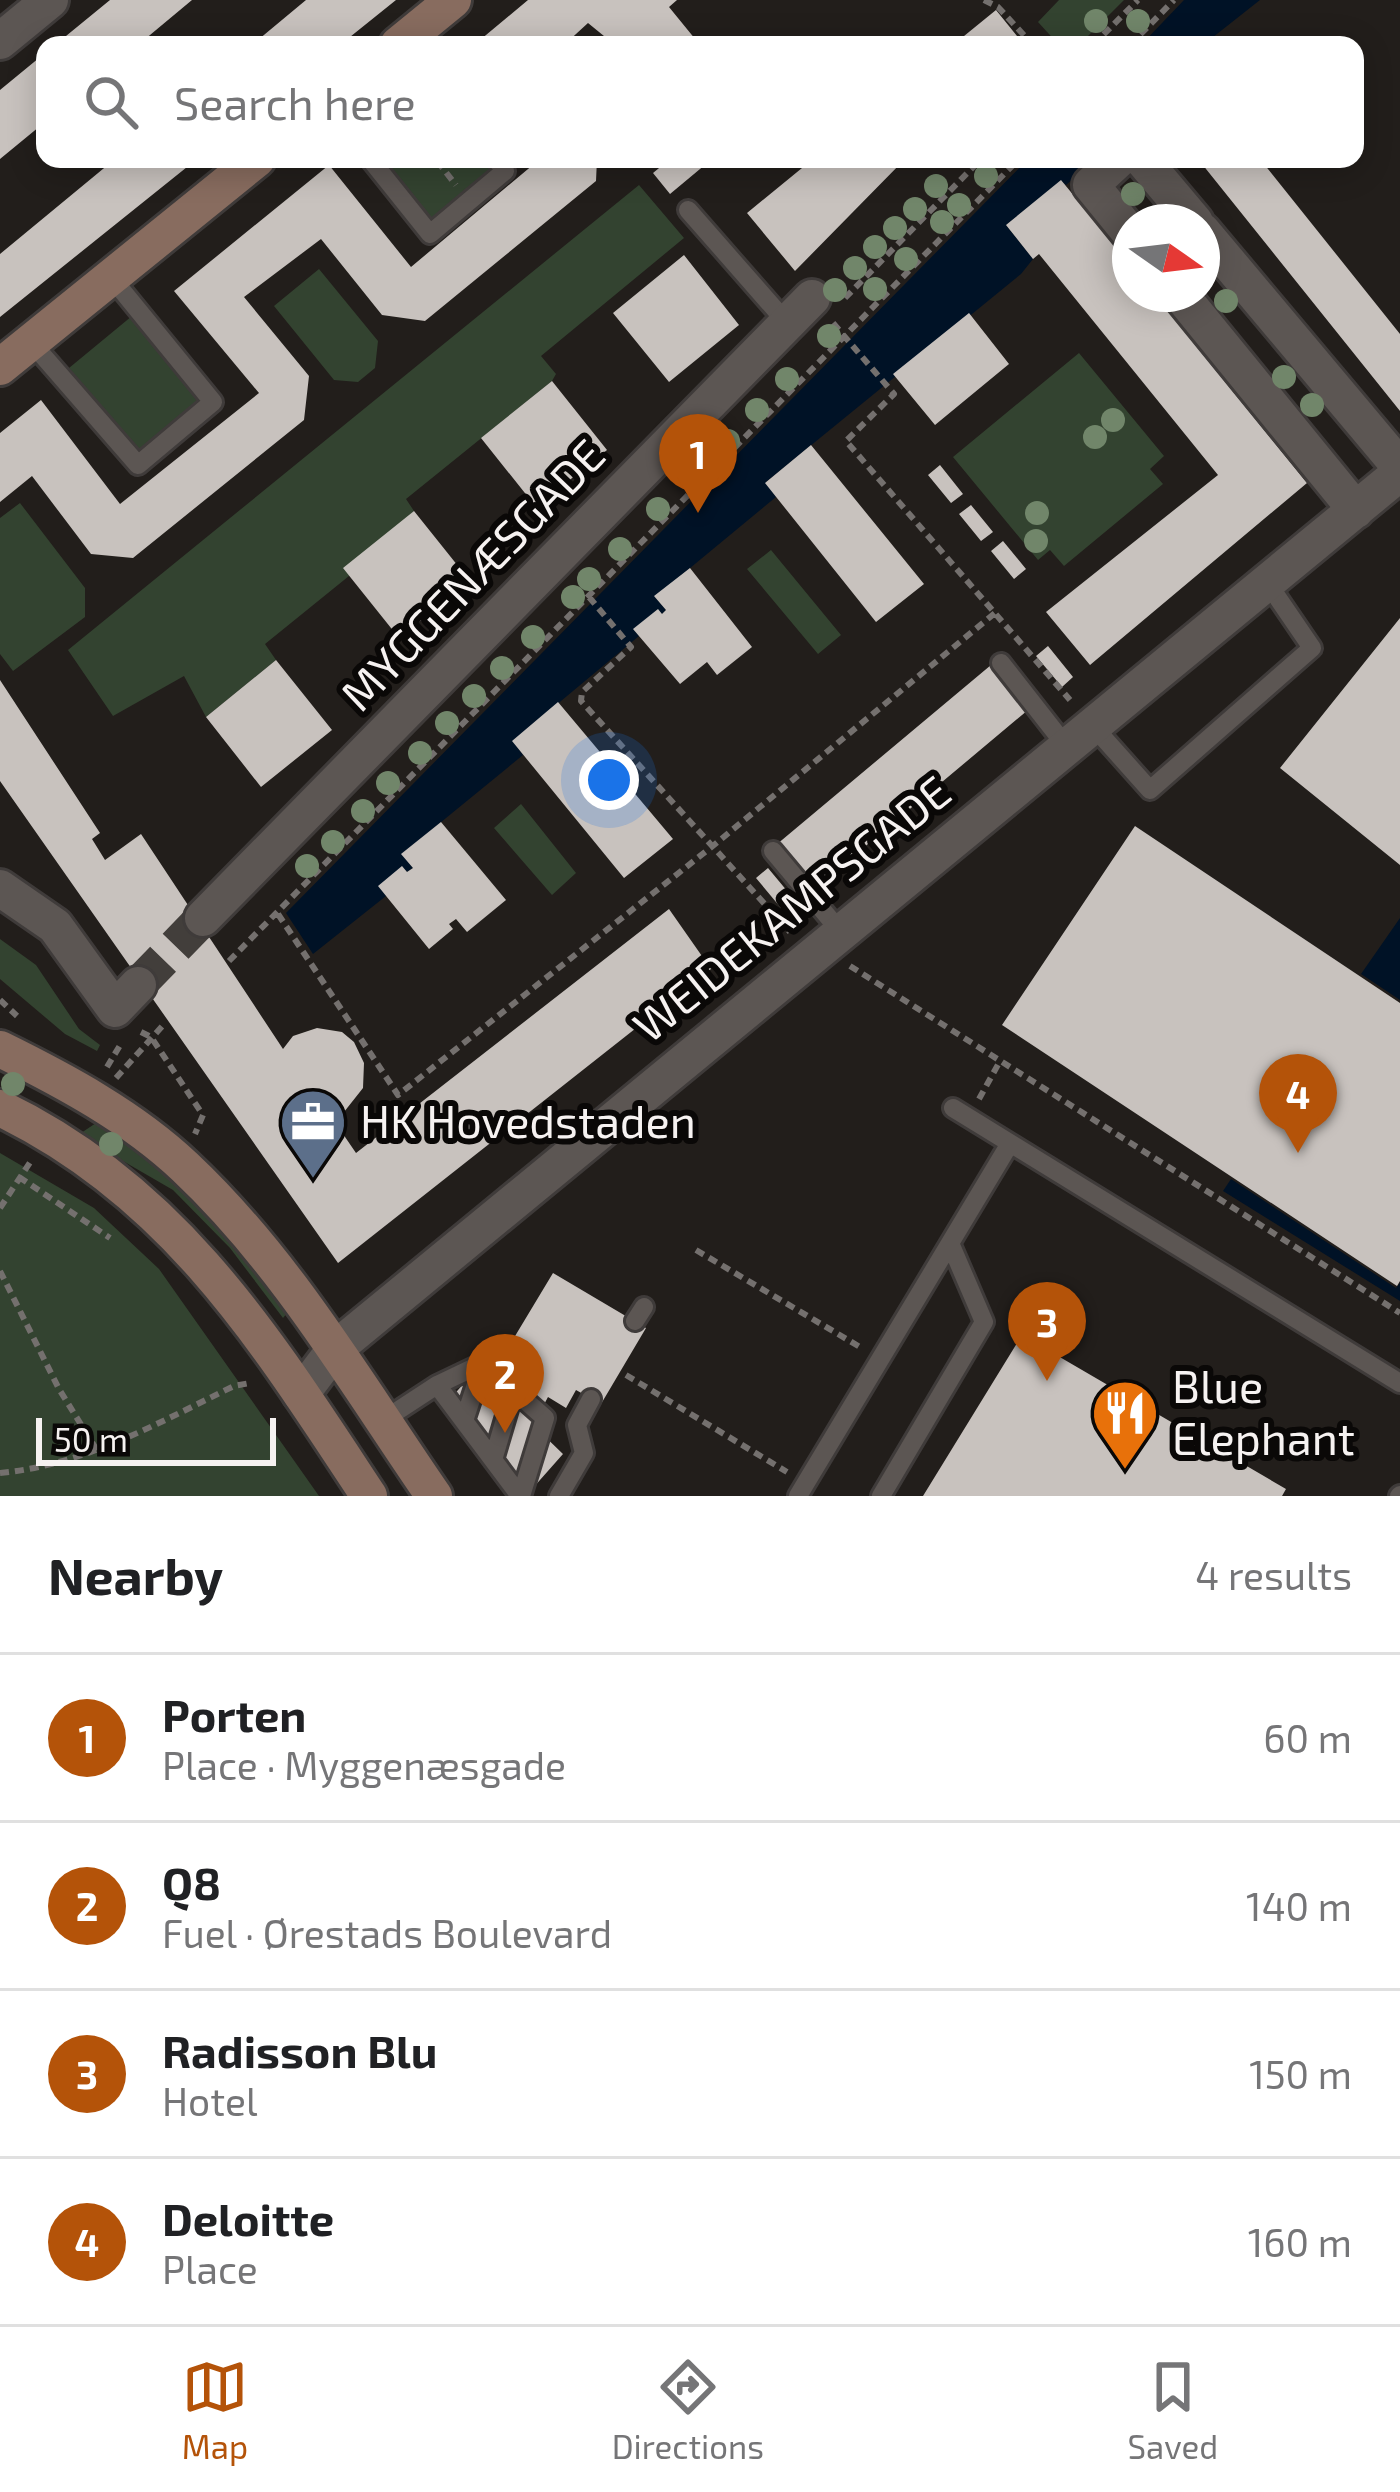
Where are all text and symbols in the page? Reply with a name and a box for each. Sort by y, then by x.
search box [36,36,1364,168]
icon: search [78,69,144,135]
text: Search here [174,75,416,129]
north arrow [1112,204,1220,312]
pin: 1 [659,414,737,513]
street label: MYGGENÆSGADE [329,427,614,720]
your location [579,750,639,810]
street label: WEIDEKAMPSGADE [621,763,960,1052]
pin: 4 [1259,1054,1337,1153]
office icon: HK Hovedstaden [278,1087,348,1181]
place label: HK Hovedstaden [360,1093,696,1147]
pin: 3 [1008,1282,1086,1381]
pin: 2 [466,1334,544,1433]
place label: Blue Elephant [1172,1358,1355,1464]
restaurant icon: Blue Elephant [1090,1378,1160,1472]
scale bar [36,1412,276,1465]
text: 50 m [54,1419,128,1459]
text: Nearby [48,1544,223,1605]
text: 4 results [1195,1551,1352,1598]
text: Porten [162,1687,306,1741]
text: 1 [79,1714,95,1761]
text: 60 m [1263,1714,1352,1761]
text: Place · Myggenæsgade [162,1741,566,1788]
text: Q8 [162,1855,221,1909]
text: 2 [76,1882,98,1929]
text: 140 m [1246,1882,1352,1929]
text: Fuel · Ørestads Boulevard [162,1909,612,1956]
text: Radisson Blu [162,2023,437,2077]
text: 3 [76,2050,98,2097]
text: 150 m [1249,2050,1352,2097]
text: Hotel [162,2077,258,2124]
text: Deloitte [162,2191,334,2245]
text: 4 [75,2218,99,2265]
text: 160 m [1248,2218,1352,2265]
text: Place [162,2245,258,2292]
tab: Map [182,2354,248,2466]
tab: Directions [612,2354,764,2466]
tab: Saved [1128,2354,1218,2466]

